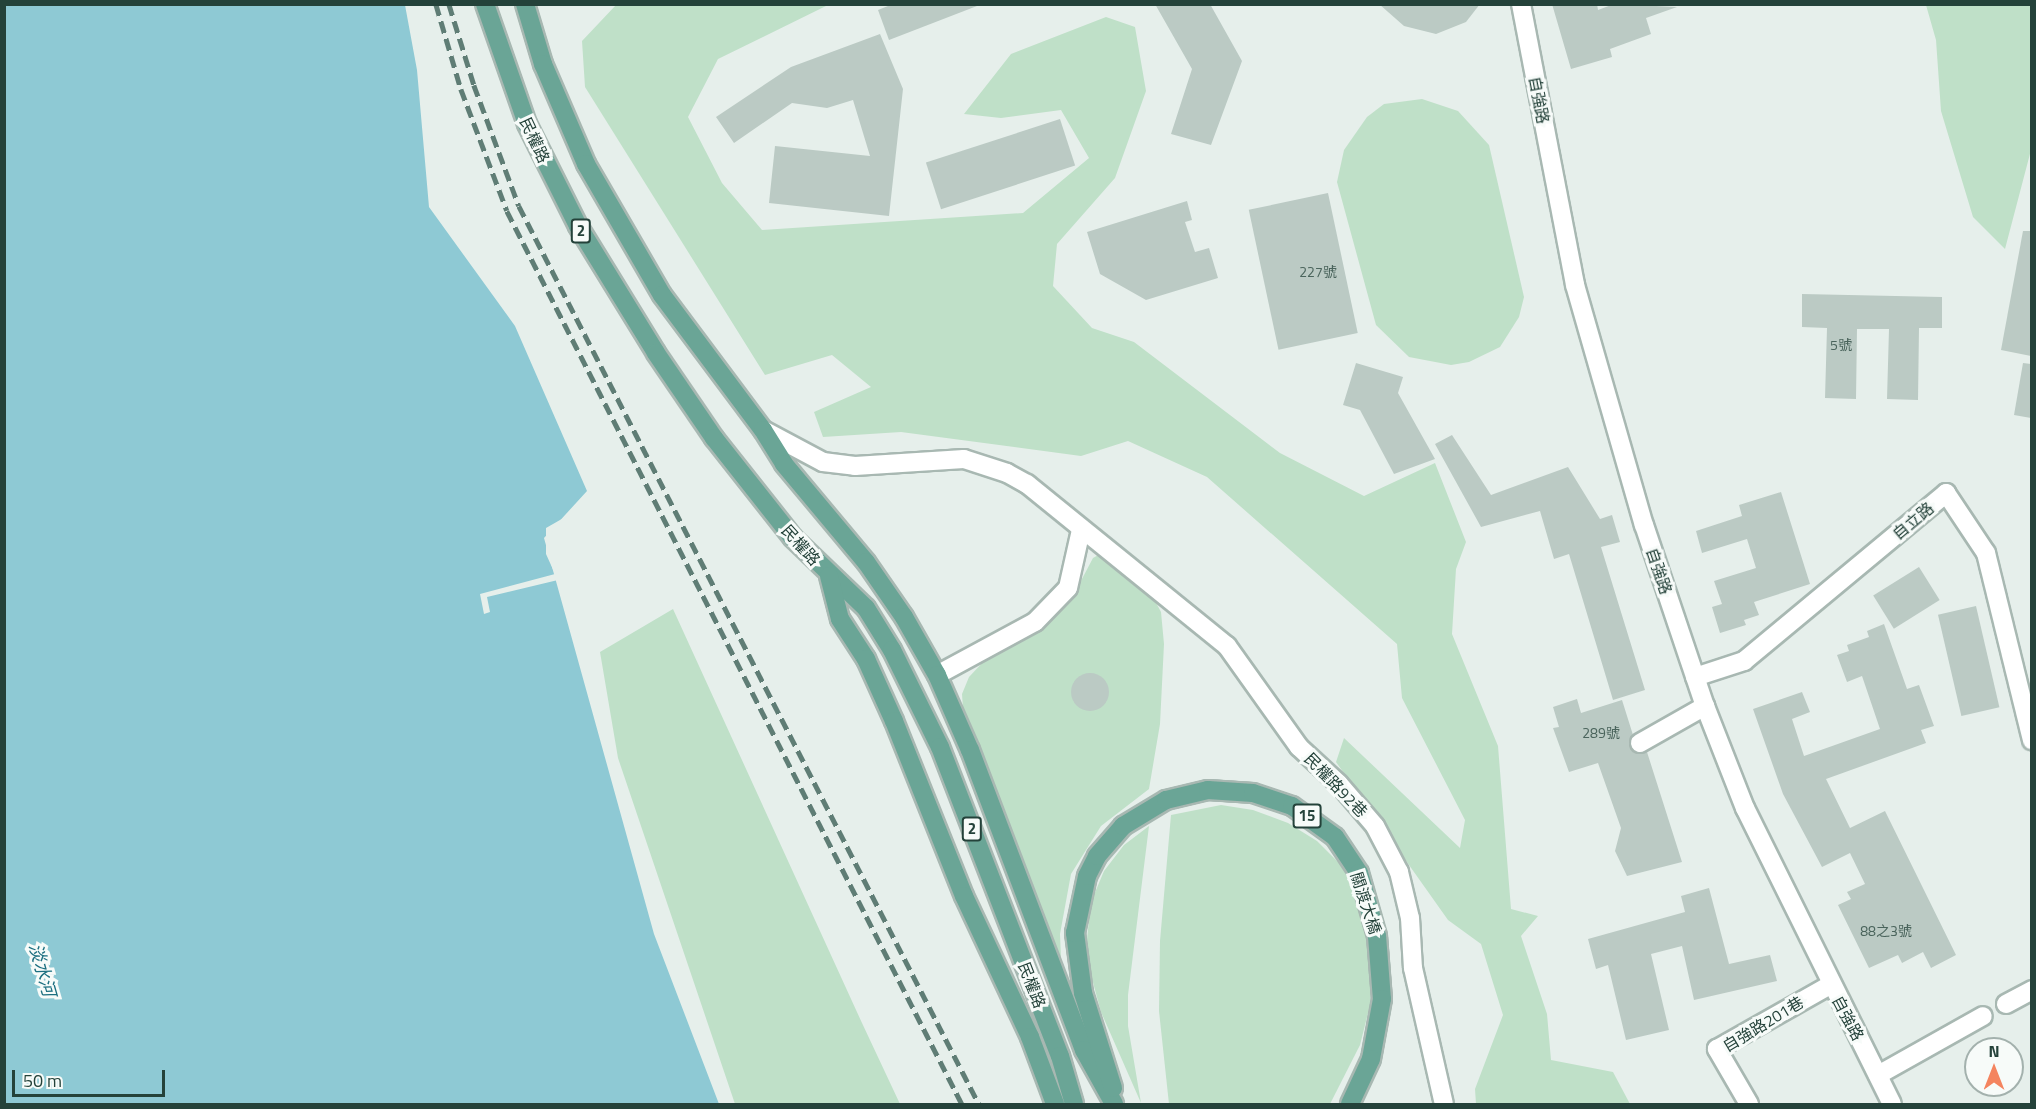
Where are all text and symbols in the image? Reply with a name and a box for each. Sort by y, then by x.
street label: 自強路 [1525,75,1553,125]
street label: 民權路 [516,114,554,166]
road number: 2 [570,219,592,243]
house number: 227號 [1299,264,1337,280]
house number: 5號 [1830,337,1852,353]
street label: 自立路 [1888,498,1938,544]
street label: 民權路 [778,521,824,569]
street label: 自強路 [1642,545,1676,597]
house number: 289號 [1582,725,1620,741]
street label: 民權路92巷 [1301,749,1371,821]
road number: 15 [1292,804,1322,828]
road number: 2 [962,817,982,841]
street label: 關渡大橋 [1347,870,1385,936]
house number: 88之3號 [1860,923,1912,939]
water label: 淡水河 [24,941,60,999]
street label: 民權路 [1014,959,1050,1011]
street label: 自強路201巷 [1719,992,1807,1056]
street label: 自強路 [1828,992,1868,1044]
north arrow [1964,1037,2024,1097]
text: N [1988,1039,2000,1063]
scale bar [15,1058,168,1096]
text: 50 m [23,1067,62,1094]

